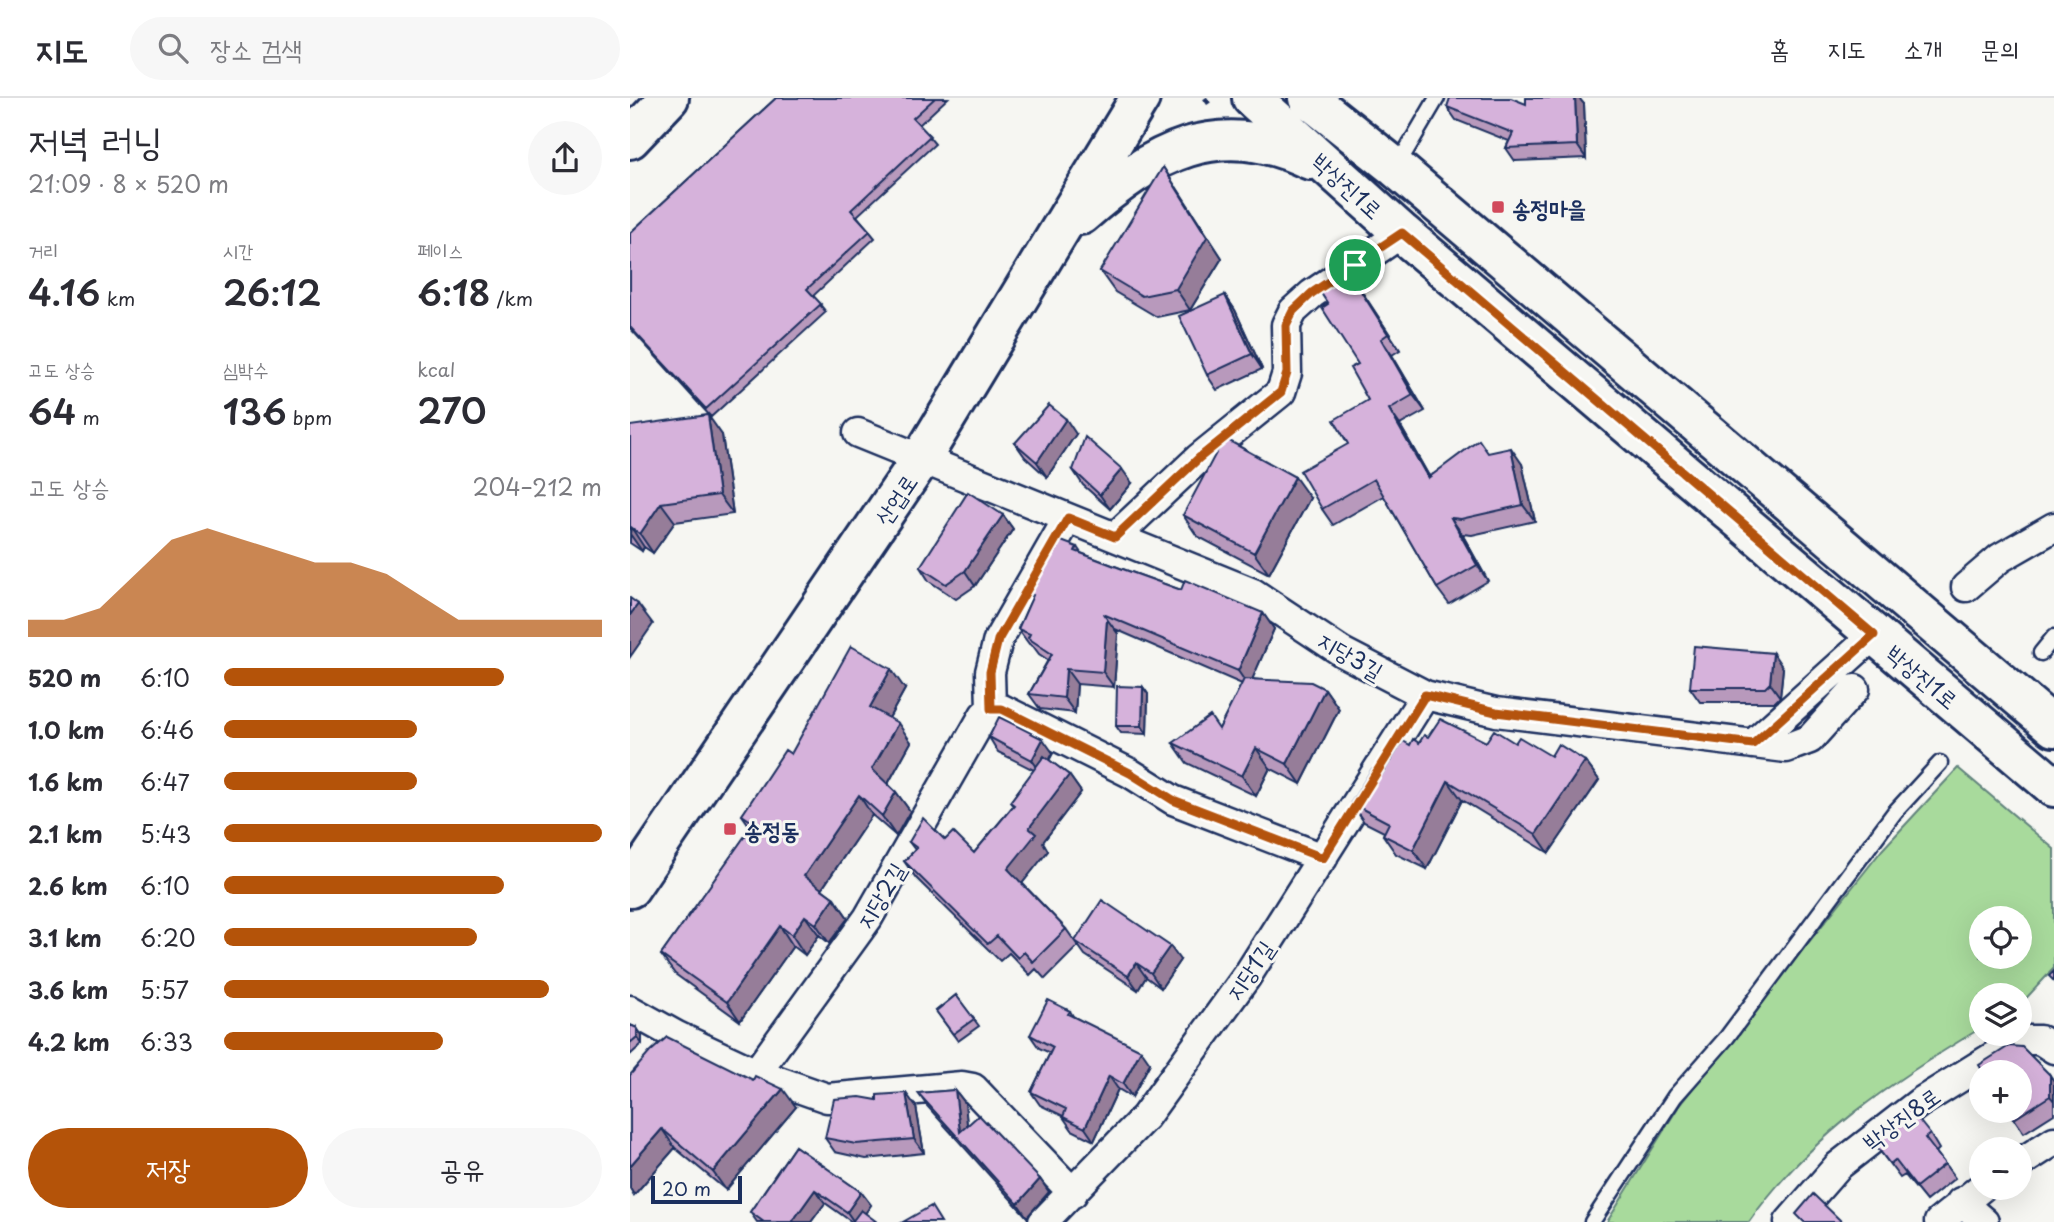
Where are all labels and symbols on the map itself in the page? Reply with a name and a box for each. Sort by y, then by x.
street label: 박상진1로 [1305,144,1391,226]
place label: 송정마을 [1512,190,1586,225]
marker: 송정마을 [1490,199,1506,215]
pin [1325,235,1385,295]
street label: 산업로 [865,466,925,532]
street label: 지당3길 [1312,622,1390,688]
street label: 박상진1로 [1879,635,1967,717]
place label: 송정동 [744,812,800,847]
marker: 송정동 [722,821,738,837]
street label: 지당2길 [847,855,913,935]
street label: 지당1길 [1216,933,1282,1007]
street label: 박상진8로 [1855,1078,1947,1158]
scale bar [651,1173,742,1205]

